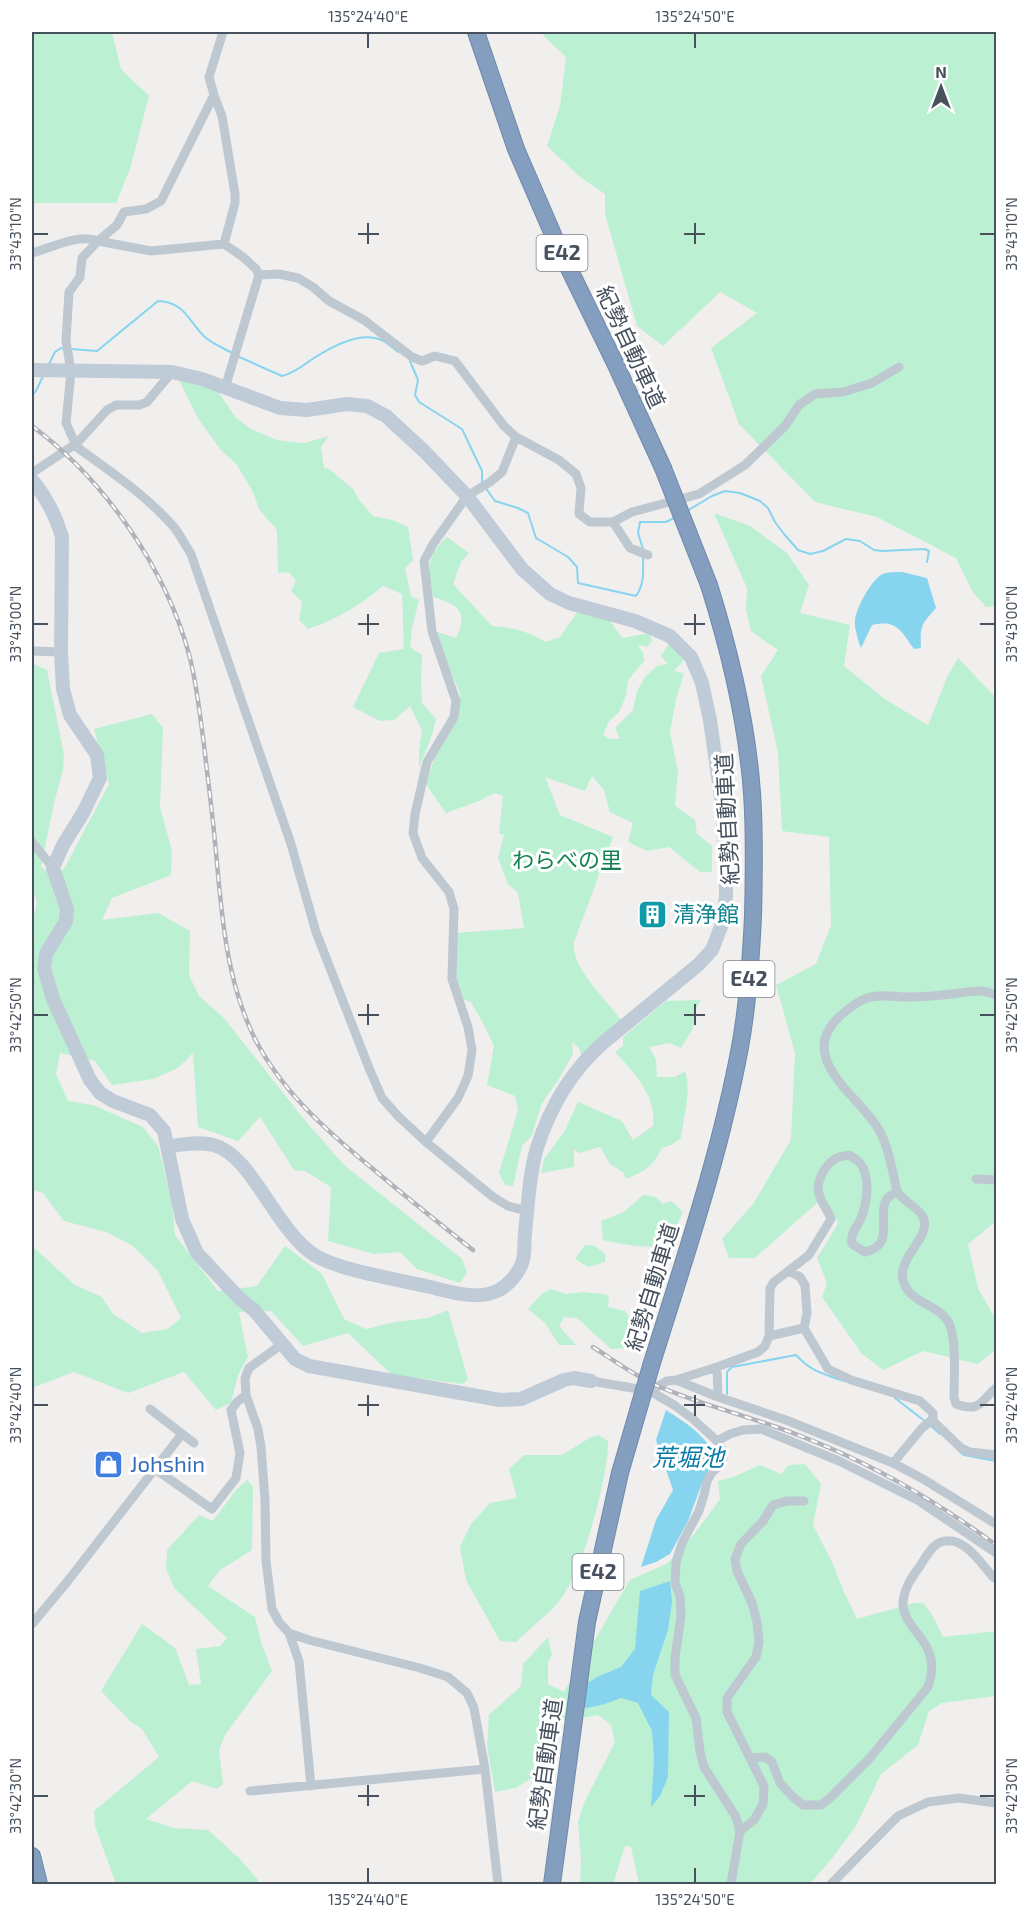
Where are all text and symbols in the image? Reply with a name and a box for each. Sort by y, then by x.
text: 135°24'40"E [328,7,408,25]
text: 135°24'50"E [655,7,735,25]
north arrow [911,57,971,117]
text: N [935,62,947,81]
text: 33°43'10"N [6,197,24,271]
text: 33°43'10"N [1002,197,1020,271]
road number: E42 [536,235,588,271]
street label: 紀勢自動車道 [592,281,672,412]
text: 33°43'00"N [6,586,24,662]
text: 33°43'00"N [1002,586,1020,662]
street label: 紀勢自動車道 [710,752,742,886]
park label: わらべの里 [512,846,622,872]
building icon: 清浄館 [636,898,668,930]
place label: 清浄館 [673,900,739,926]
road number: E42 [724,961,774,997]
text: 33°42'50"N [6,977,24,1053]
text: 33°42'50"N [1002,977,1020,1053]
street label: 紀勢自動車道 [619,1220,683,1354]
text: 33°42'40"N [6,1367,24,1443]
text: 33°42'40"N [1002,1367,1020,1443]
water label: 荒堀池 [652,1442,726,1471]
shop icon: Johshin [93,1448,125,1480]
place label: Johshin [130,1450,205,1476]
road number: E42 [572,1554,624,1590]
street label: 紀勢自動車道 [522,1697,566,1831]
text: 33°42'30"N [6,1758,24,1834]
text: 33°42'30"N [1002,1758,1020,1834]
text: 135°24'40"E [328,1890,408,1908]
text: 135°24'50"E [655,1890,735,1908]

